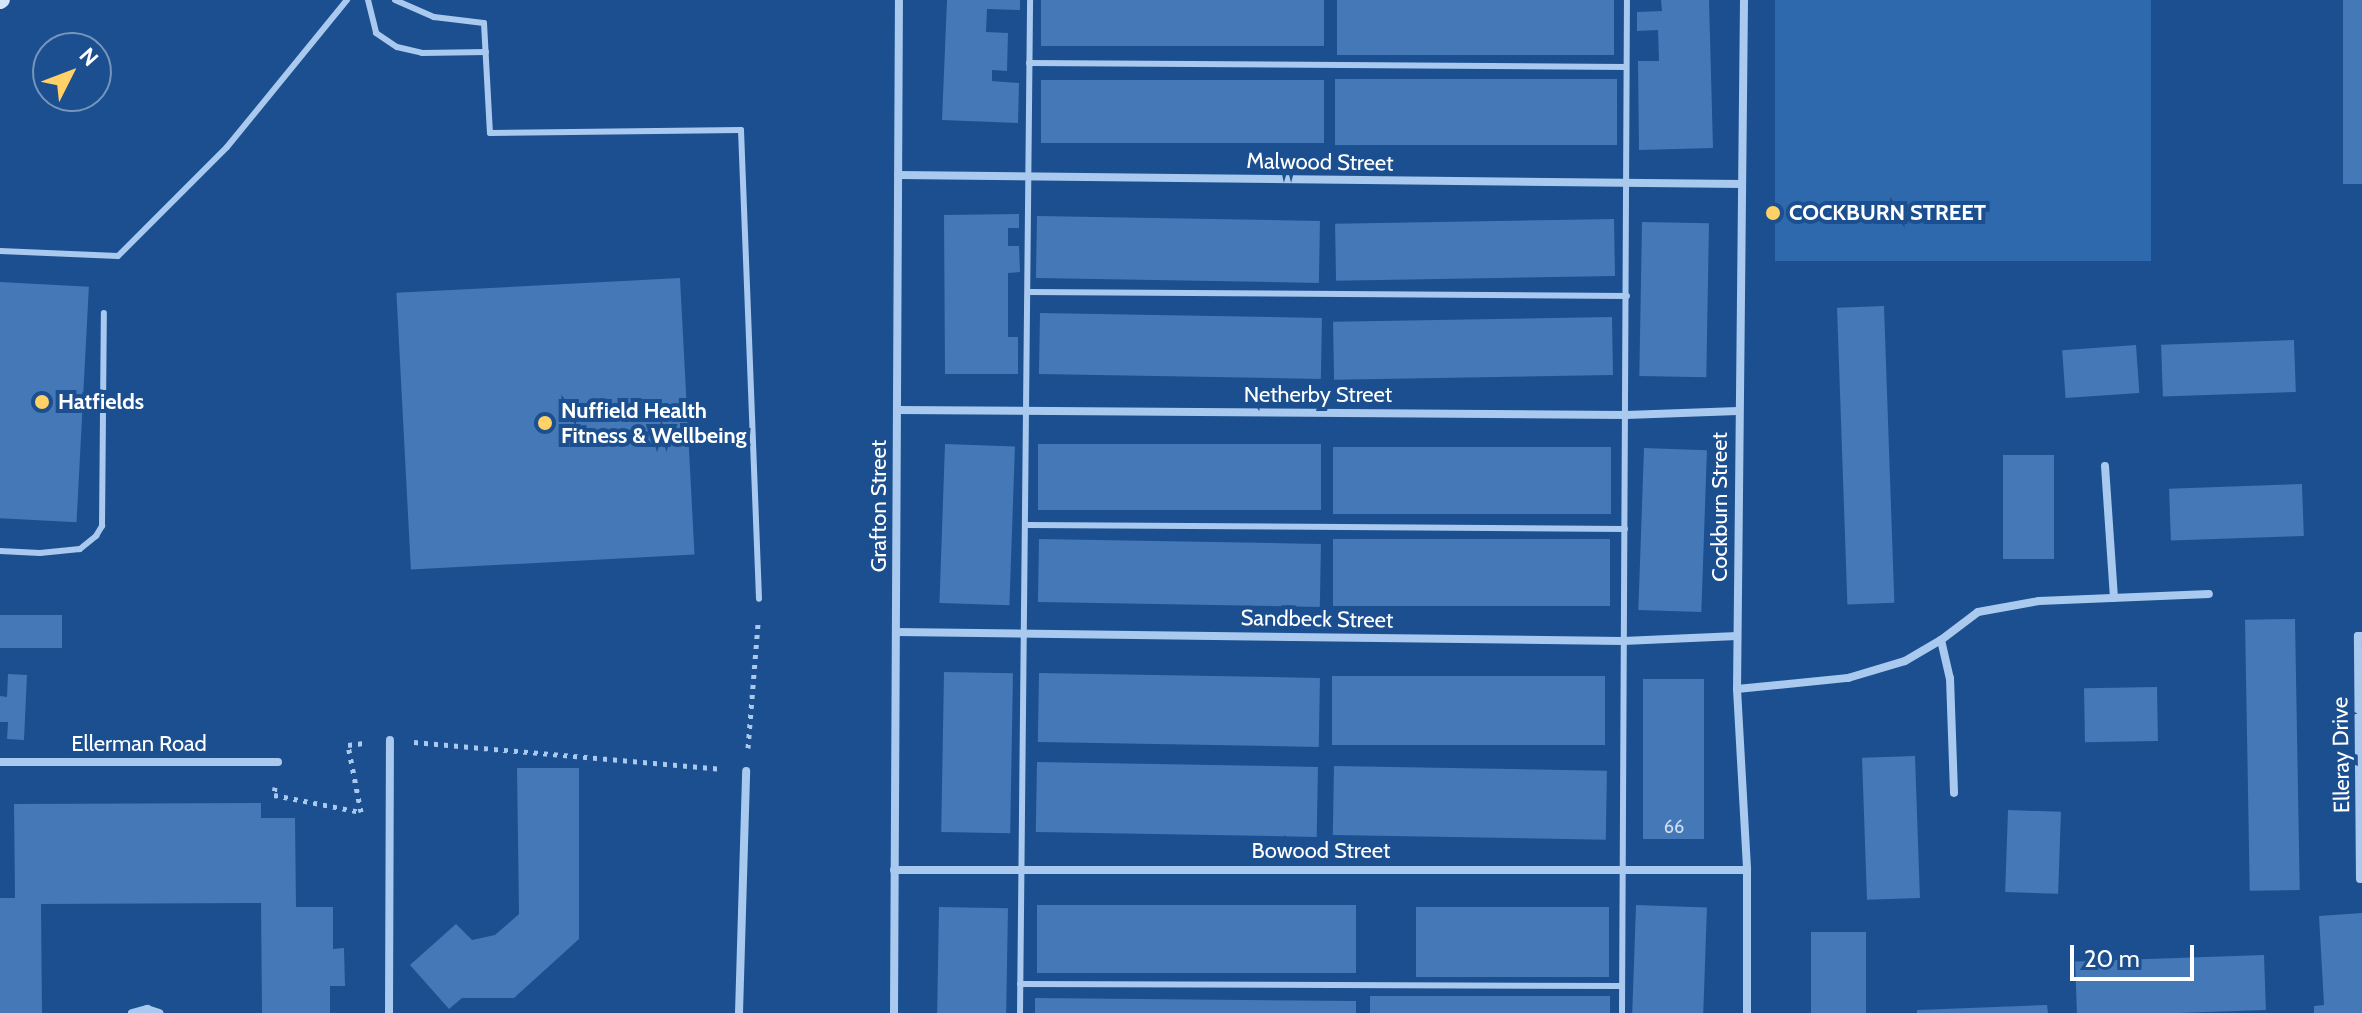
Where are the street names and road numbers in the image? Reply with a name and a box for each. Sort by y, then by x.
street label: Malwood Street [1246,148,1394,176]
street label: Netherby Street [1244,382,1392,408]
street label: Cockburn Street [1707,432,1733,582]
street label: Grafton Street [866,440,892,572]
street label: Sandbeck Street [1240,604,1394,634]
street label: Elleray Drive [2327,697,2355,813]
street label: Ellerman Road [71,731,207,757]
street label: Bowood Street [1252,838,1390,864]

